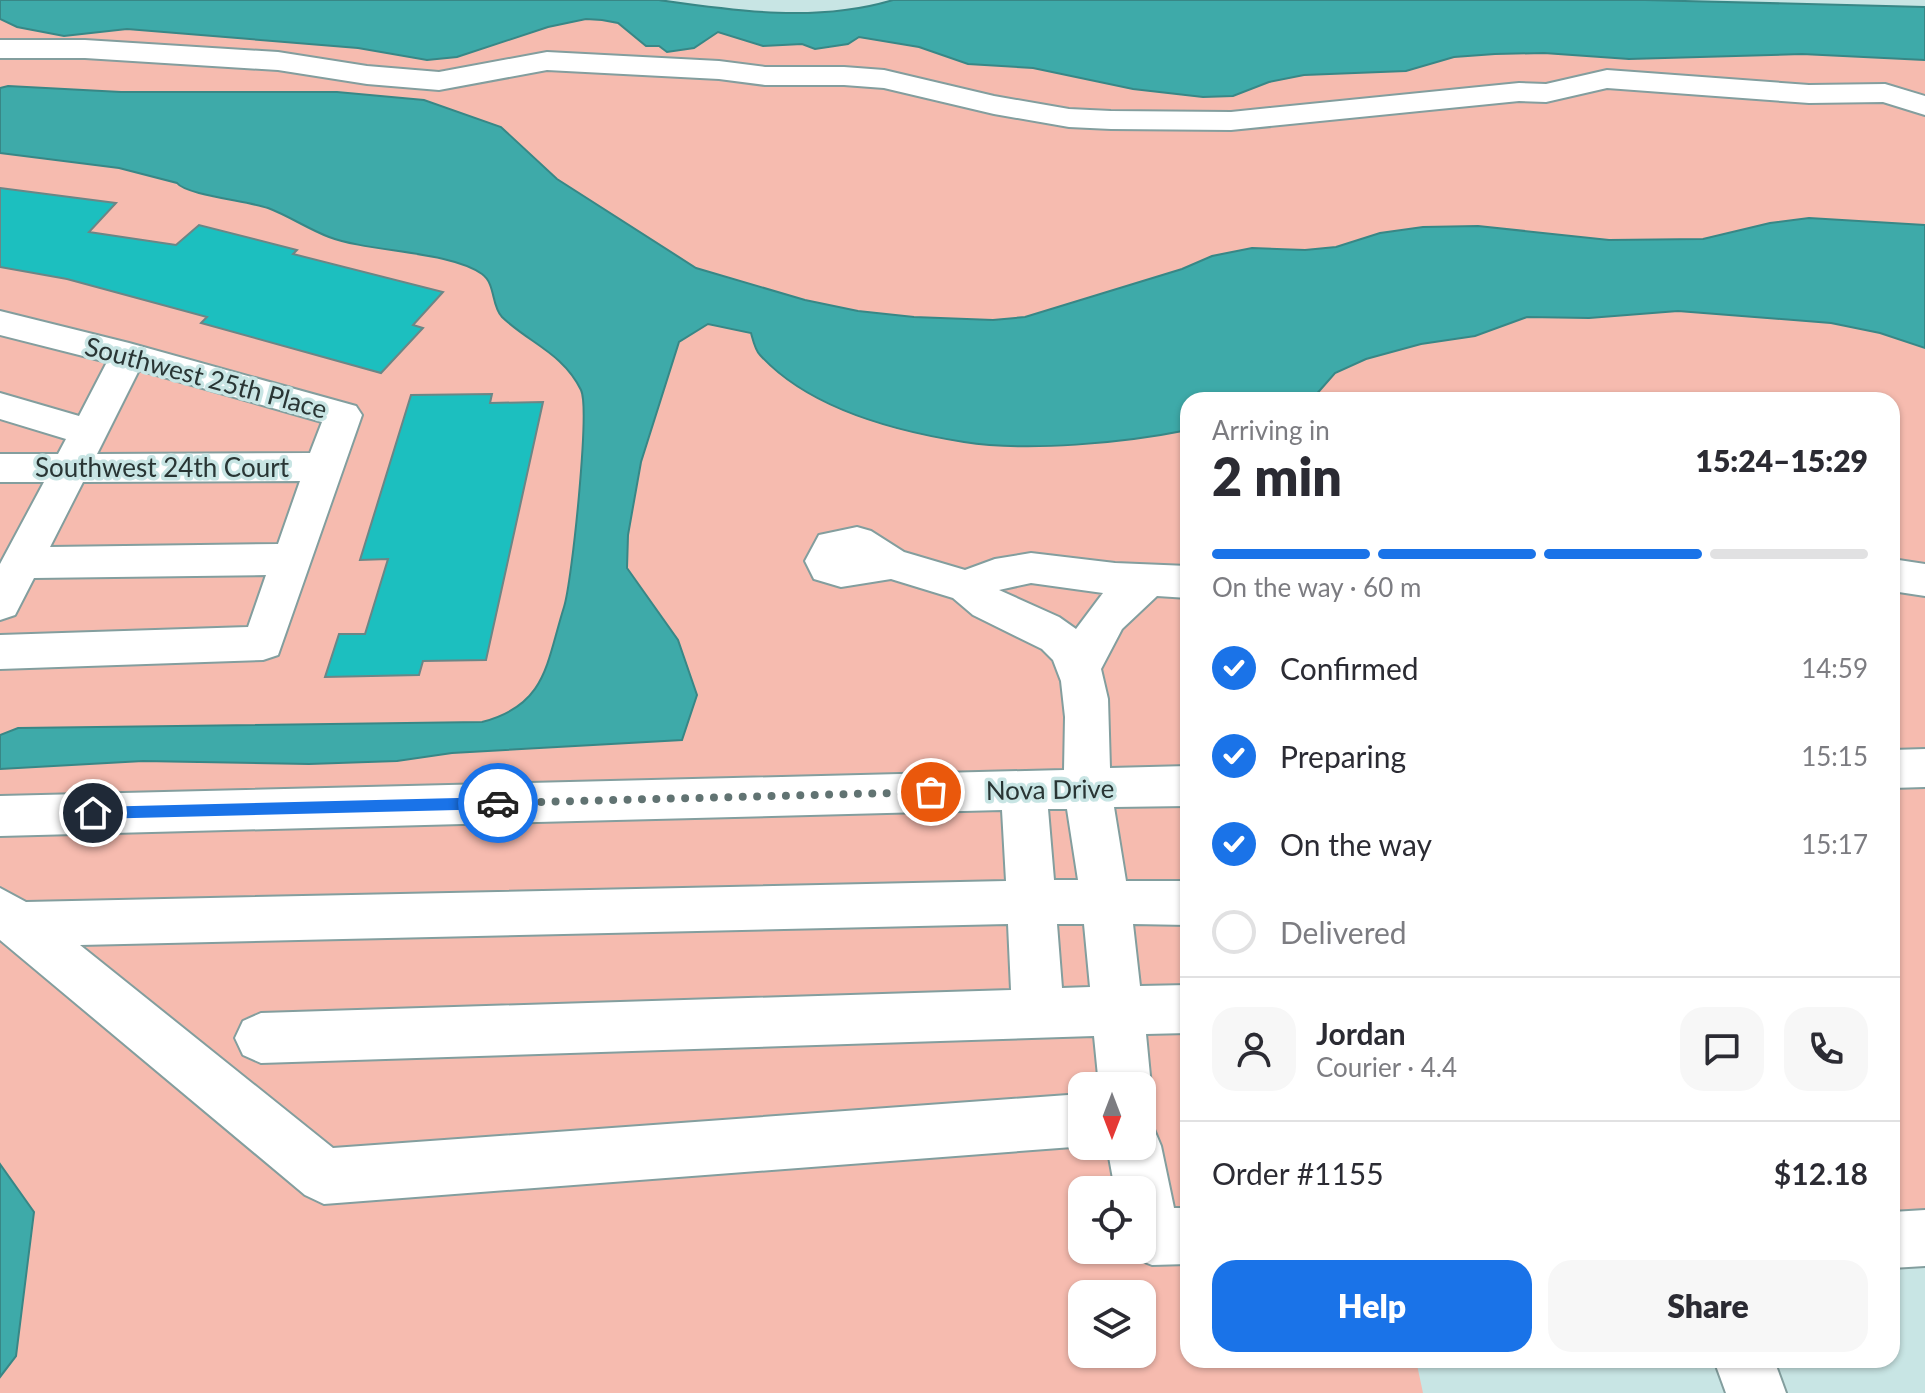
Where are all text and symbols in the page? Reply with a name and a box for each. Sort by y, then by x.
street label: Southwest 25th Place [82,329,331,425]
text: Arriving in [1212,414,1330,446]
text: 15:24–15:29 [1695,442,1868,478]
text: 2 min [1212,445,1342,507]
street label: Southwest 24th Court [35,451,290,483]
text: On the way · 60 m [1212,571,1421,603]
icon: check [1212,646,1256,690]
text: Confirmed [1280,650,1419,686]
text: 14:59 [1801,652,1868,684]
icon: check [1212,734,1256,778]
text: Preparing [1280,738,1406,774]
text: 15:15 [1801,740,1868,772]
pin [897,758,965,826]
courier [458,763,538,843]
icon: bag [909,770,953,814]
street label: Nova Drive [985,772,1115,806]
pin [59,779,127,847]
icon: car [476,781,520,825]
icon: home [71,791,115,835]
icon: check [1212,822,1256,866]
text: On the way [1280,826,1432,862]
text: 15:17 [1801,828,1868,860]
text: Delivered [1280,914,1407,950]
button: person [1212,1007,1296,1091]
button: chat [1680,1007,1764,1091]
button: phone [1784,1007,1868,1091]
text: Jordan [1316,1015,1406,1051]
text: Courier · 4.4 [1316,1051,1457,1083]
north arrow [1068,1072,1156,1160]
map controls [1068,1072,1156,1368]
text: Order #1155 [1212,1155,1384,1191]
text: $12.18 [1774,1155,1868,1191]
button: locate [1068,1176,1156,1264]
button: Help [1212,1260,1532,1352]
button: Share [1548,1260,1868,1352]
button: layers [1068,1280,1156,1368]

